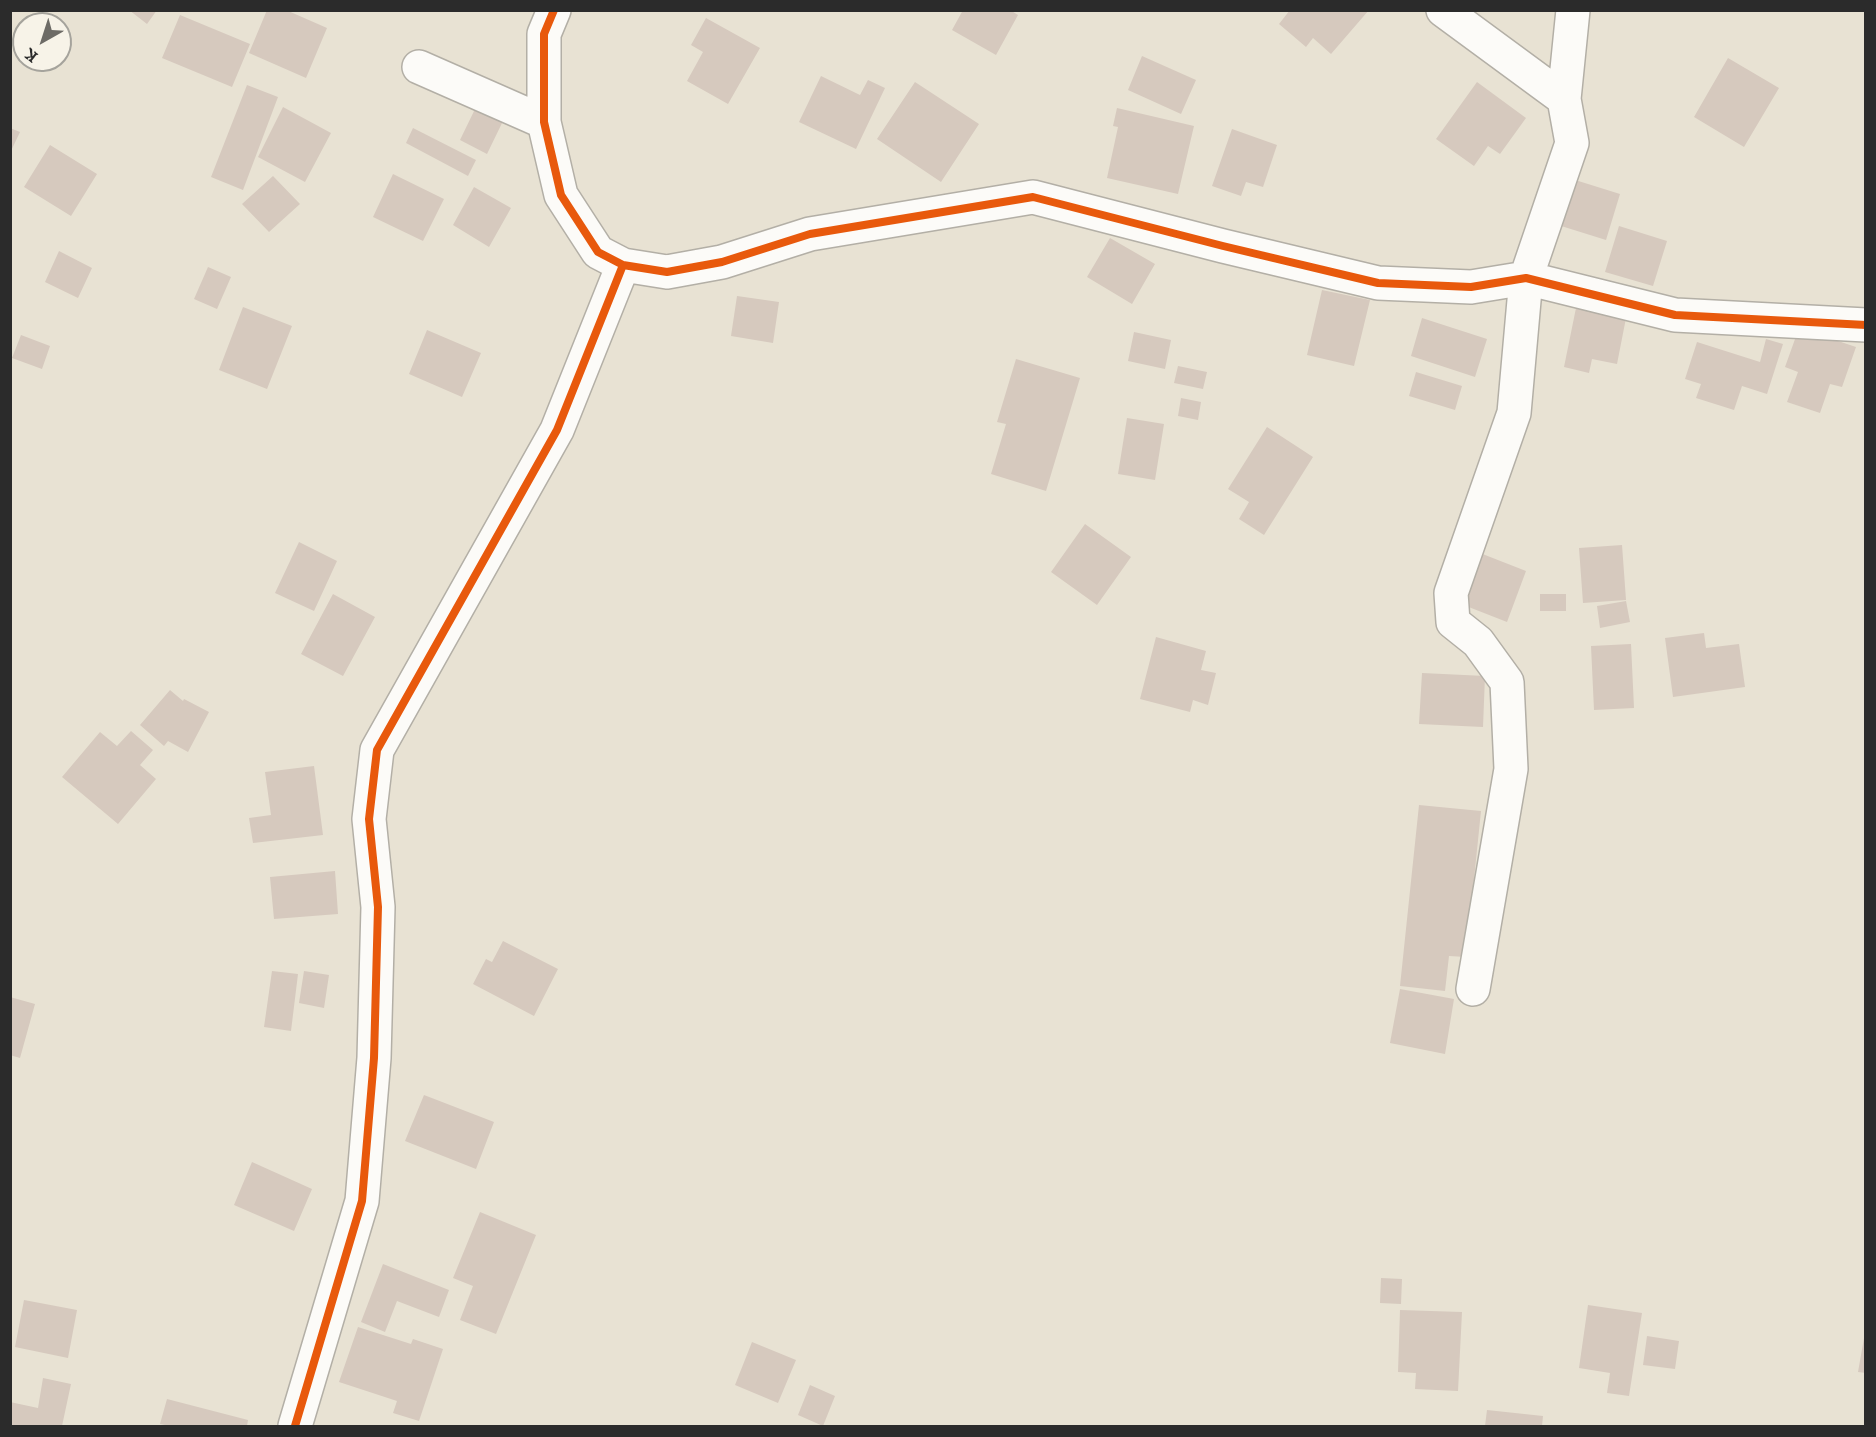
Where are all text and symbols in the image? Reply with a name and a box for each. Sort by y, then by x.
north arrow [12,12,72,72]
text: K [21,43,43,66]

